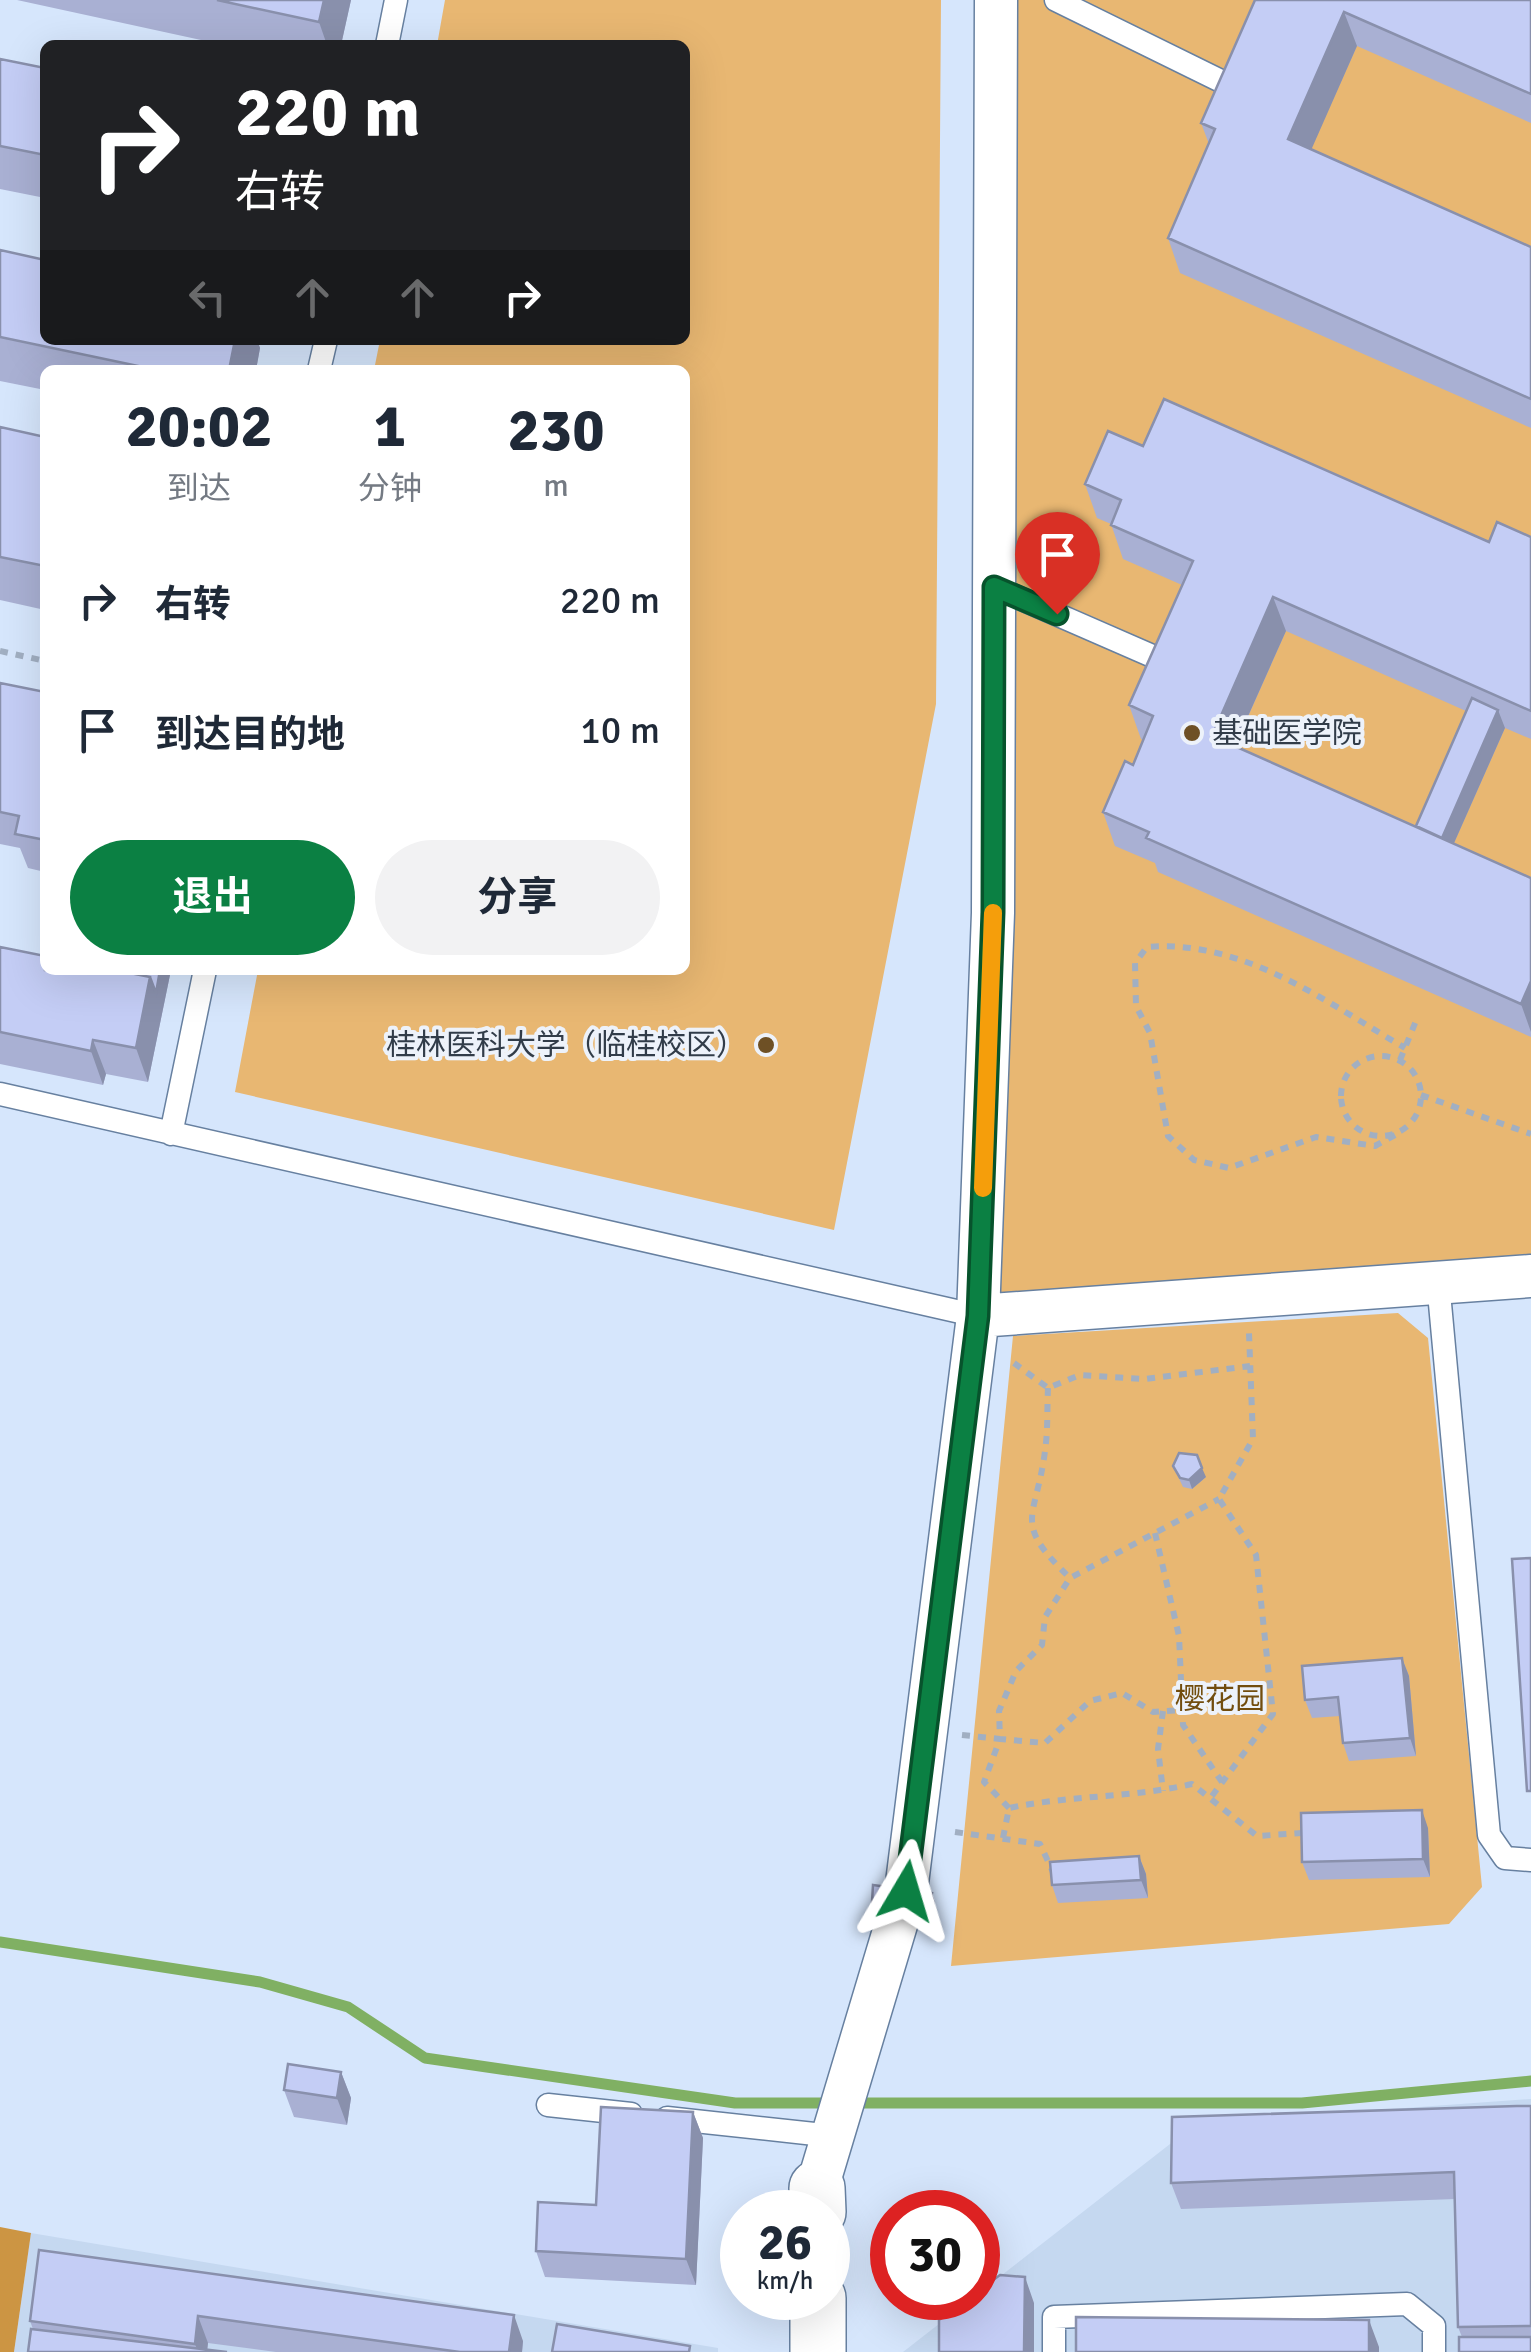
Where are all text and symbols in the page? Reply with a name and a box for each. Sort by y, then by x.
text: 220 m [235,69,420,155]
icon: right [70,80,200,210]
text: 右转 [235,165,325,220]
icon: left [180,270,235,325]
icon: ahead [285,270,340,325]
icon: ahead [390,270,445,325]
icon: right [495,270,550,325]
text: 20:02 [125,390,273,464]
text: 1 [374,390,406,464]
text: 230 [507,394,605,468]
text: m [543,466,569,505]
text: 到达 [167,469,231,508]
text: 分钟 [358,469,422,508]
pin [1015,512,1100,615]
icon: arrive [1030,527,1085,582]
icon: right [70,573,125,628]
text: 220 m [560,577,660,624]
text: 右转 [155,581,231,628]
icon: arrive [70,703,125,758]
text: 10 m [580,707,660,754]
text: 到达目的地 [155,711,345,758]
place label: 基础医学院 [1212,715,1362,752]
marker: 基础医学院 [1181,722,1203,744]
button: 退出 [70,840,355,955]
button: 分享 [375,840,660,955]
place label: 桂林医科大学（临桂校区） [386,1027,746,1064]
marker: 桂林医科大学（临桂校区） [755,1034,777,1056]
park label: 樱花园 [1175,1681,1265,1718]
position arrow [854,1839,958,1943]
speed limit sign: 30 [870,2190,1000,2320]
text: 26 [758,2212,812,2274]
text: km/h [757,2265,813,2296]

